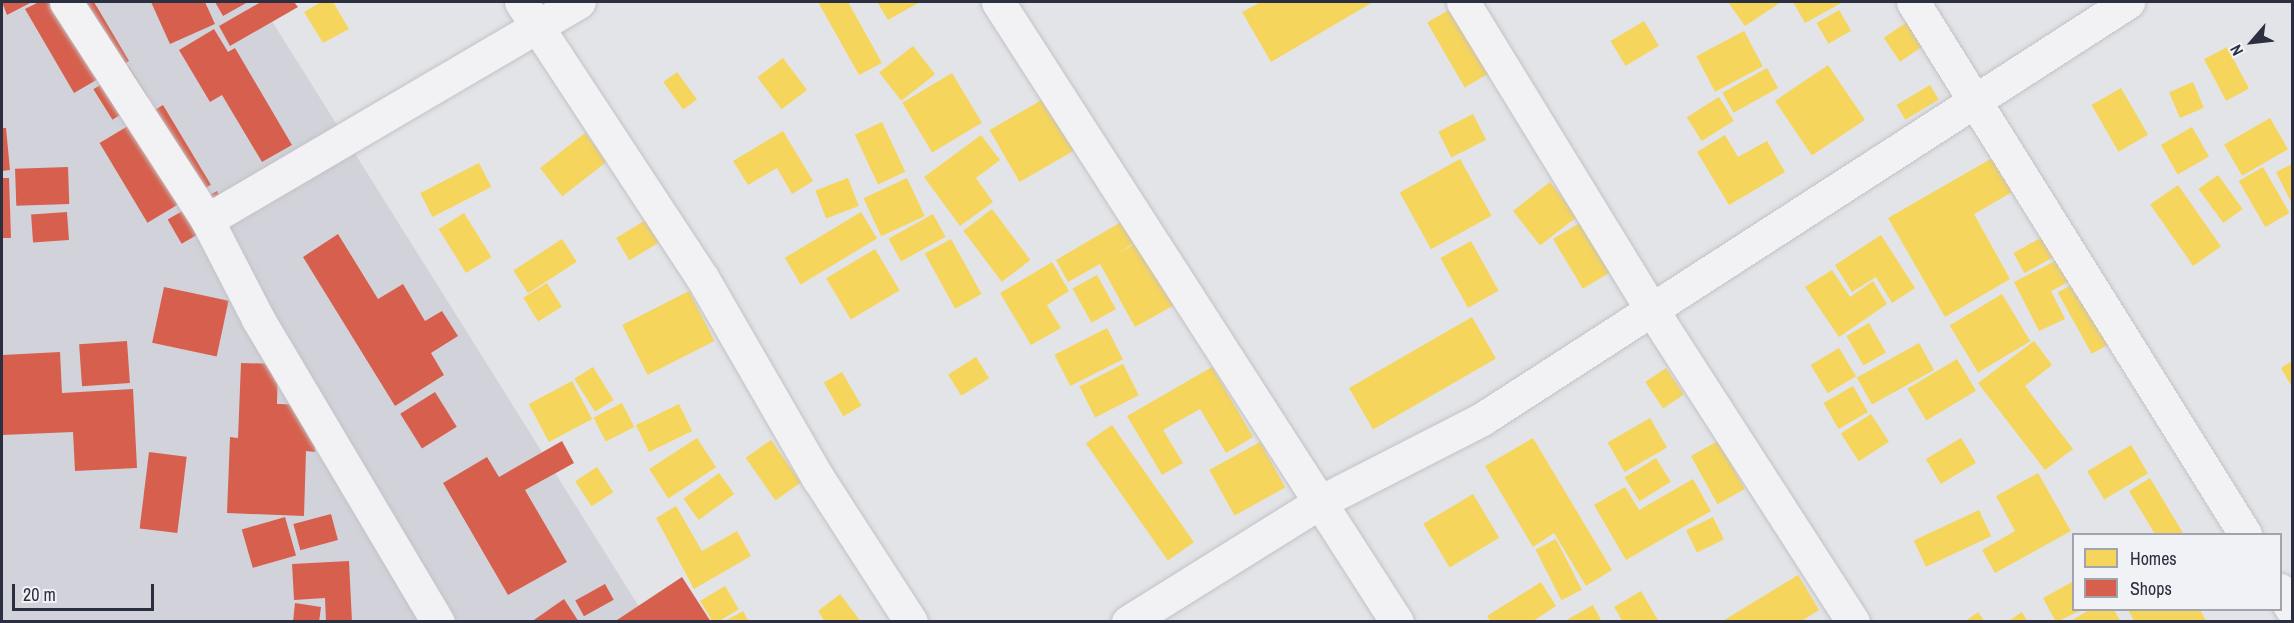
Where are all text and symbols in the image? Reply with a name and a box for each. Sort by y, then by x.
north arrow [2222,12,2282,72]
text: N [2224,41,2248,60]
legend [2072,533,2282,611]
text: Homes [2130,546,2177,571]
scale bar [15,572,158,610]
text: Shops [2130,576,2172,601]
text: 20 m [23,582,56,607]

